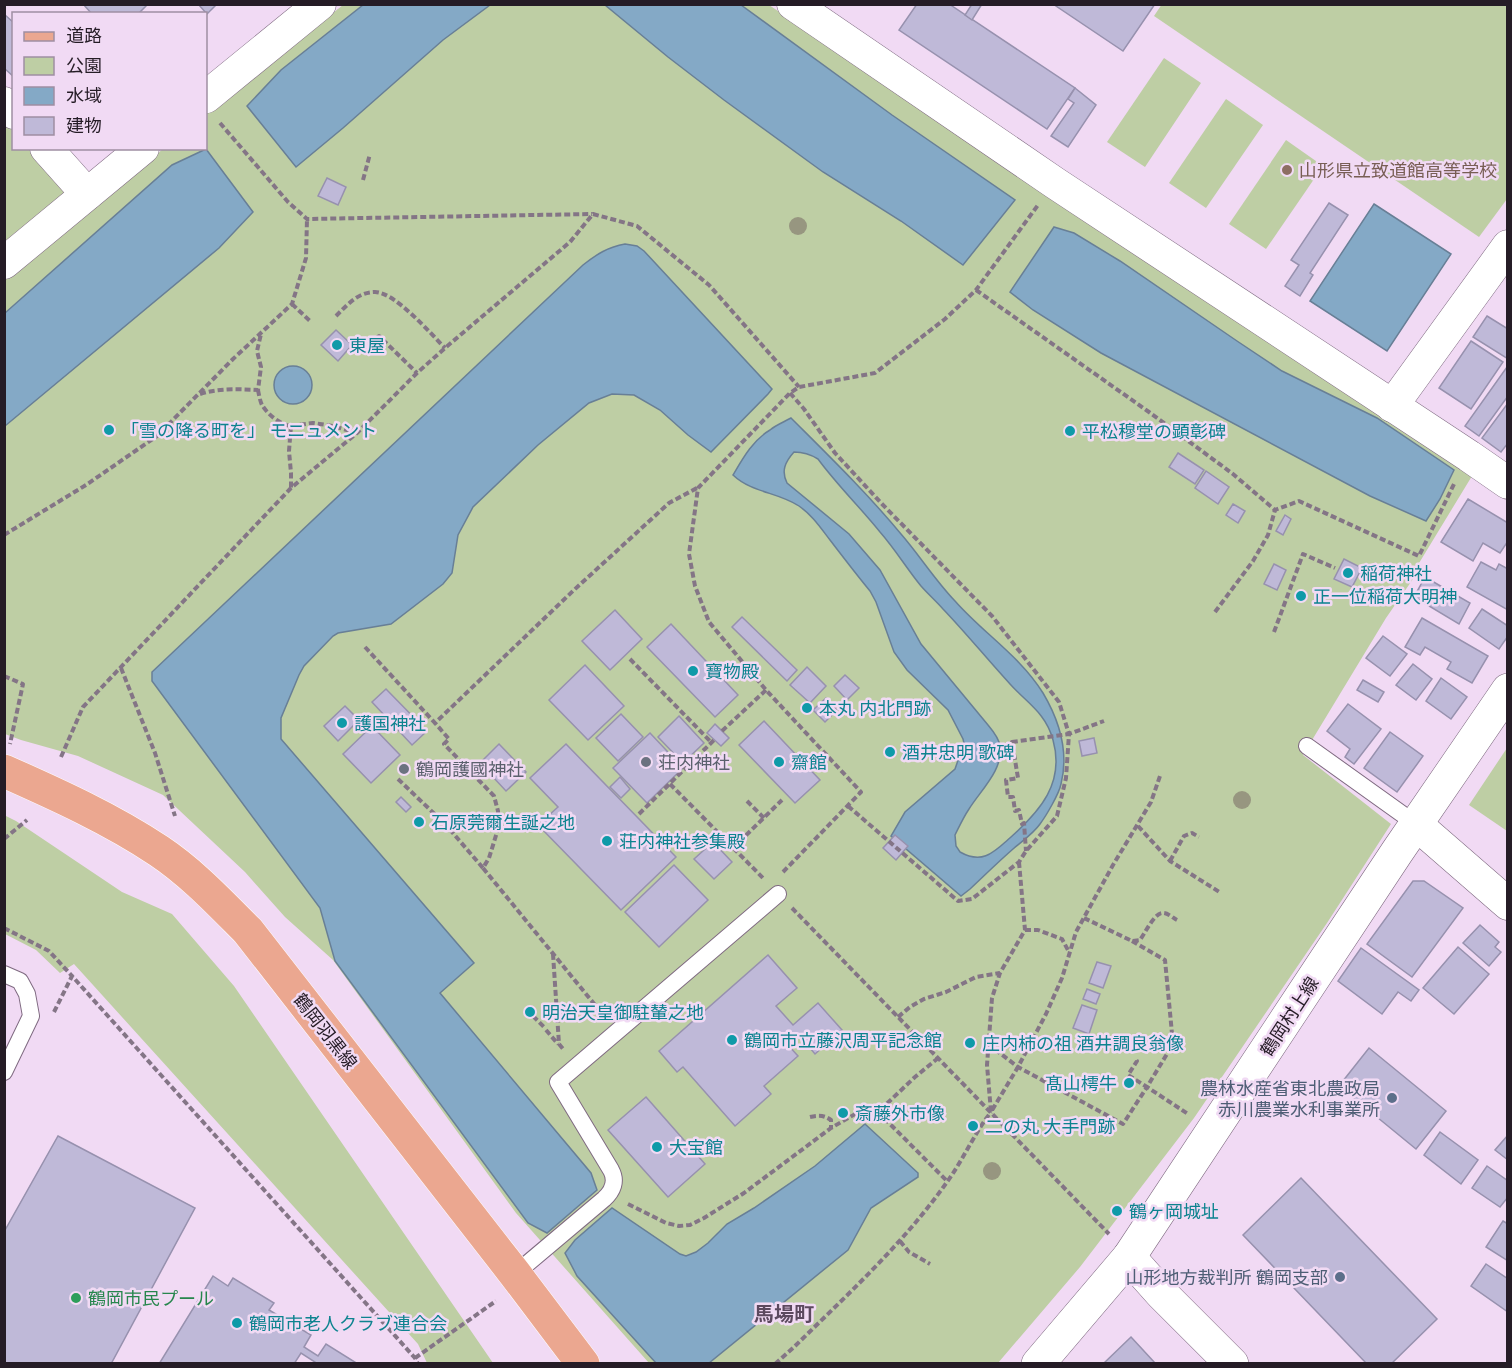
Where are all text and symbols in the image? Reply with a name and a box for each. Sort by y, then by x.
legend [12,12,207,150]
text: 道路 [66,23,102,47]
text: 公園 [66,53,102,77]
text: 水域 [66,83,102,107]
text: 建物 [66,113,102,137]
place label: 山形県立致道館高等学校 [1299,158,1497,182]
marker: 山形県立致道館高等学校 [1280,163,1294,177]
place label: 東屋 [349,333,385,357]
marker: 東屋 [330,338,344,352]
place label: 「雪の降る町を」 モニュメント [121,418,377,442]
place label: 平松穆堂の顕彰碑 [1082,419,1226,443]
marker: 「雪の降る町を」 モニュメント [102,423,116,437]
marker: 平松穆堂の顕彰碑 [1063,424,1077,438]
place label: 稲荷神社 [1360,561,1432,585]
marker: 稲荷神社 [1341,566,1355,580]
place label: 正一位稲荷大明神 [1313,584,1457,608]
marker: 正一位稲荷大明神 [1294,589,1308,603]
place label: 寶物殿 [705,659,759,683]
marker: 寶物殿 [686,664,700,678]
place label: 本丸 内北門跡 [819,696,931,720]
marker: 本丸 内北門跡 [800,701,814,715]
place label: 護国神社 [354,711,426,735]
marker: 護国神社 [335,716,349,730]
place label: 酒井忠明 歌碑 [902,740,1014,764]
marker: 酒井忠明 歌碑 [883,745,897,759]
place label: 荘内神社 [658,750,730,774]
place label: 齋館 [791,750,827,774]
marker: 荘内神社 [639,755,653,769]
marker: 齋館 [772,755,786,769]
place label: 鶴岡護國神社 [416,757,524,781]
marker: 鶴岡護國神社 [397,762,411,776]
place label: 石原莞爾生誕之地 [431,810,575,834]
marker: 石原莞爾生誕之地 [412,815,426,829]
place label: 荘内神社参集殿 [619,829,745,853]
marker: 荘内神社参集殿 [600,834,614,848]
street label: 鶴岡村上線 [1254,972,1324,1060]
street label: 鶴岡羽黒線 [289,988,363,1074]
place label: 明治天皇御駐輦之地 [542,1000,704,1024]
marker: 明治天皇御駐輦之地 [523,1005,537,1019]
place label: 鶴岡市立藤沢周平記念館 [744,1028,942,1052]
place label: 庄内柿の祖 酒井調良翁像 [982,1031,1184,1055]
marker: 鶴岡市立藤沢周平記念館 [725,1033,739,1047]
marker: 庄内柿の祖 酒井調良翁像 [963,1036,977,1050]
place label: 髙山樗牛 [1045,1071,1117,1095]
marker: 髙山樗牛 [1122,1076,1136,1090]
place label: 農林水産省東北農政局 赤川農業水利事業所 [1200,1076,1380,1121]
marker: 農林水産省東北農政局 赤川農業水利事業所 [1385,1091,1399,1105]
place label: 斎藤外市像 [855,1101,945,1125]
marker: 斎藤外市像 [836,1106,850,1120]
place label: 二の丸 大手門跡 [985,1114,1115,1138]
marker: 二の丸 大手門跡 [966,1119,980,1133]
place label: 大宝館 [669,1135,723,1159]
marker: 大宝館 [650,1140,664,1154]
place label: 鶴ヶ岡城址 [1129,1199,1219,1223]
marker: 鶴ヶ岡城址 [1110,1204,1124,1218]
place label: 山形地方裁判所 鶴岡支部 [1126,1265,1328,1289]
marker: 山形地方裁判所 鶴岡支部 [1333,1270,1347,1284]
place label: 鶴岡市民プール [88,1286,214,1310]
marker: 鶴岡市民プール [69,1291,83,1305]
district label: 馬場町 [754,1300,814,1327]
place label: 鶴岡市老人クラブ連合会 [249,1311,447,1335]
marker: 鶴岡市老人クラブ連合会 [230,1316,244,1330]

